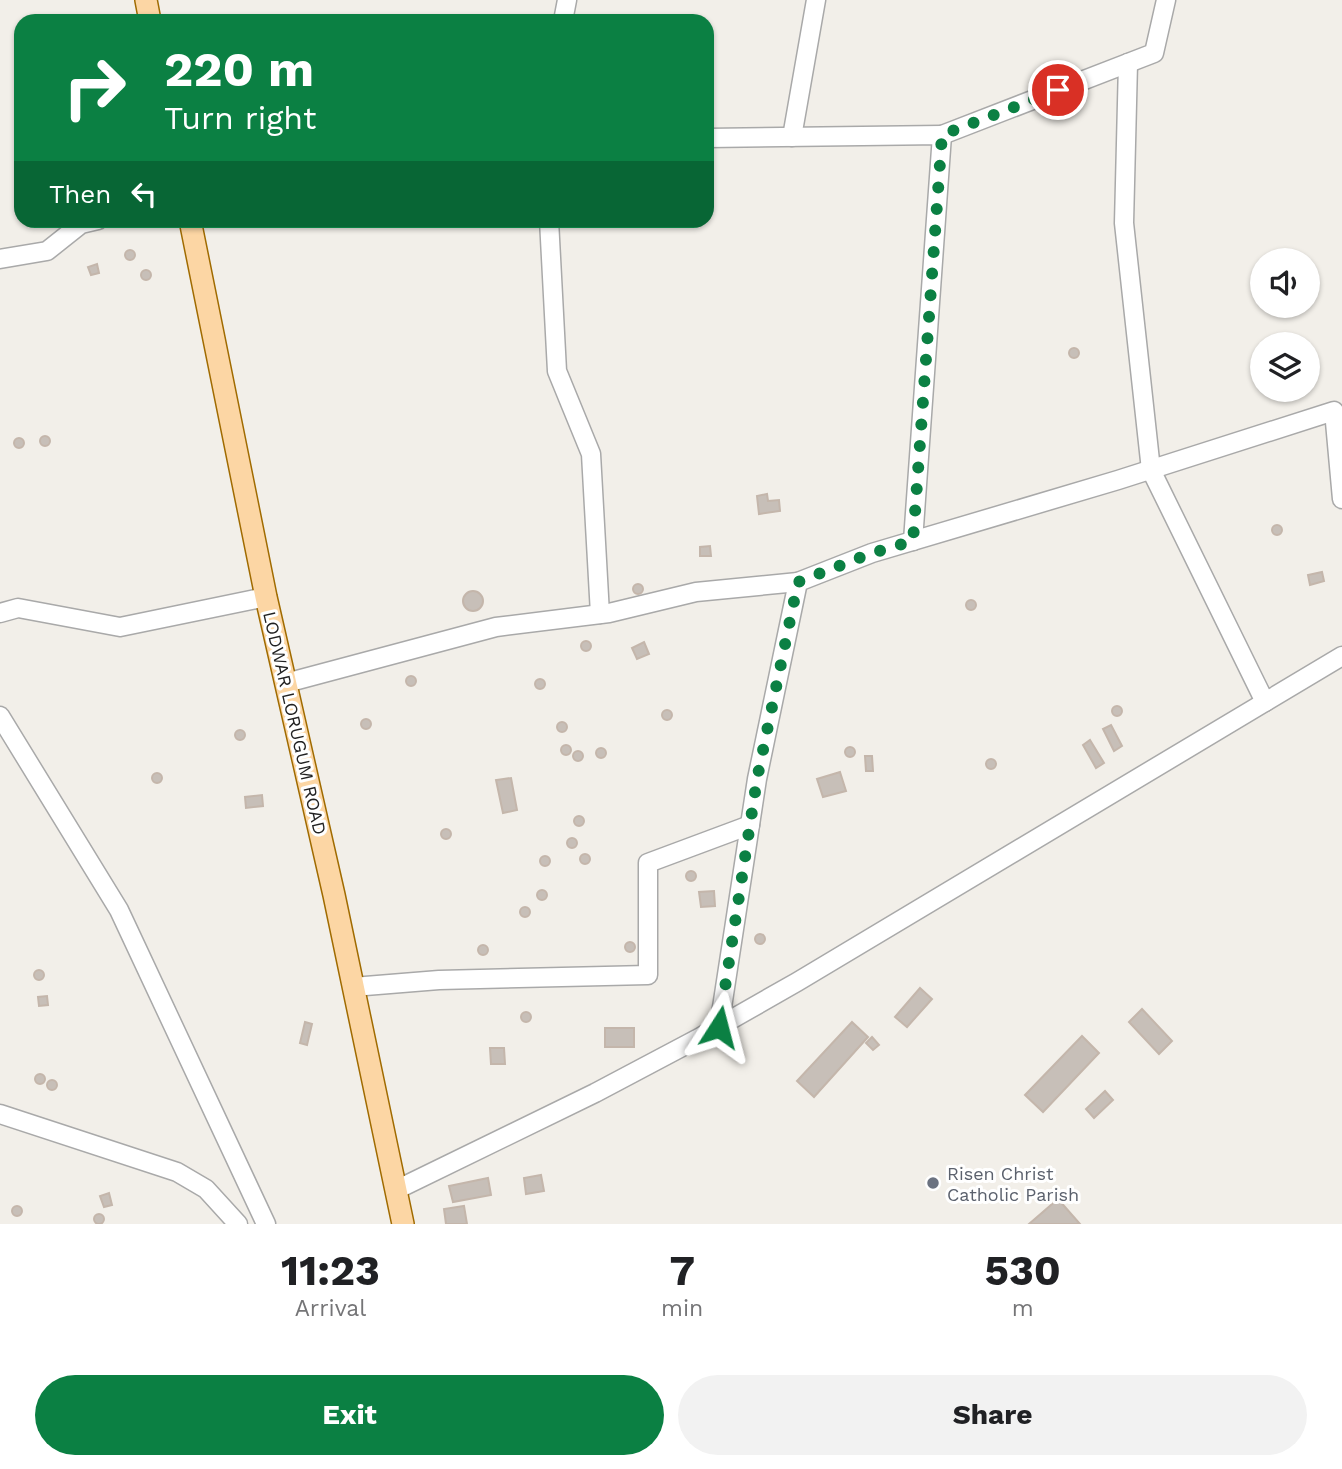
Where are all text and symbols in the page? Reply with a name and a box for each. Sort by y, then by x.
text: 220 m [164,40,314,98]
icon: right [49,42,140,133]
pin [1028,60,1088,120]
icon: arrive [1039,71,1077,109]
text: Turn right [164,99,316,137]
icon: left [125,175,163,213]
text: Then [49,179,111,209]
map controls [1250,248,1320,402]
button: sound [1250,248,1320,318]
button: layers [1250,332,1320,402]
street label: LODWAR LORUGUM ROAD [259,609,331,837]
position arrow [682,990,756,1064]
place label: Risen Christ Catholic Parish [947,1163,1079,1205]
marker: Risen Christ Catholic Parish [925,1175,941,1191]
text: 11:23 [281,1246,380,1295]
text: 7 [669,1246,695,1295]
text: 530 [984,1246,1061,1295]
text: Arrival [295,1295,366,1322]
text: min [661,1295,703,1322]
text: m [1012,1295,1034,1322]
button: Exit [35,1375,664,1455]
button: Share [678,1375,1307,1455]

